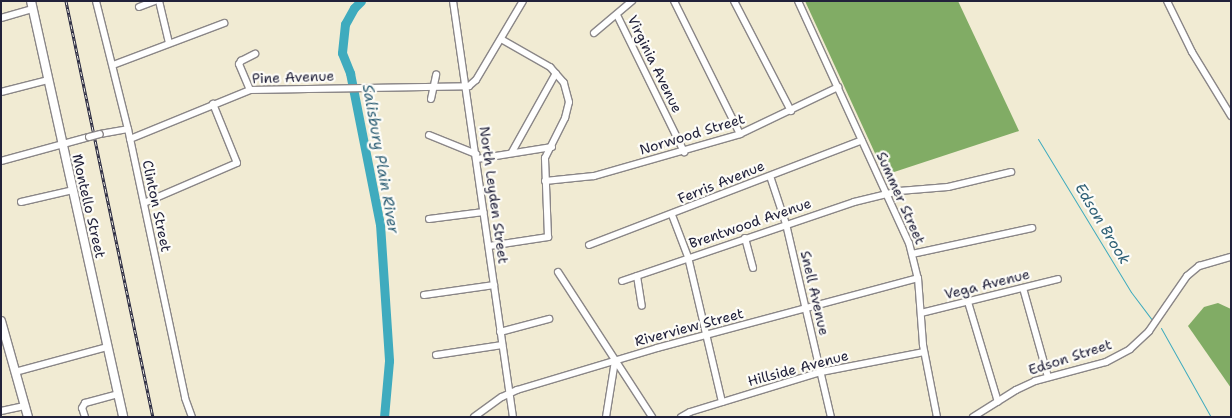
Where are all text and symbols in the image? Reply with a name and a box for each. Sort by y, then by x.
street label: Virginia Avenue [624,13,686,115]
street label: Pine Avenue [252,67,334,87]
water label: Salisbury Plain River [358,83,402,235]
street label: Norwood Street [637,110,747,158]
street label: North Leyden Street [476,125,512,265]
street label: Summer Street [873,149,929,247]
street label: Montello Street [69,152,109,260]
street label: Ferris Avenue [675,157,767,207]
street label: Clinton Street [139,159,175,253]
water label: Edson Brook [1071,180,1133,268]
street label: Brentwood Avenue [687,194,813,252]
street label: Snell Avenue [797,249,833,337]
street label: Vega Avenue [943,265,1031,303]
street label: Riverview Street [633,304,745,350]
street label: Edson Street [1026,336,1114,378]
street label: Hillside Avenue [746,346,850,390]

